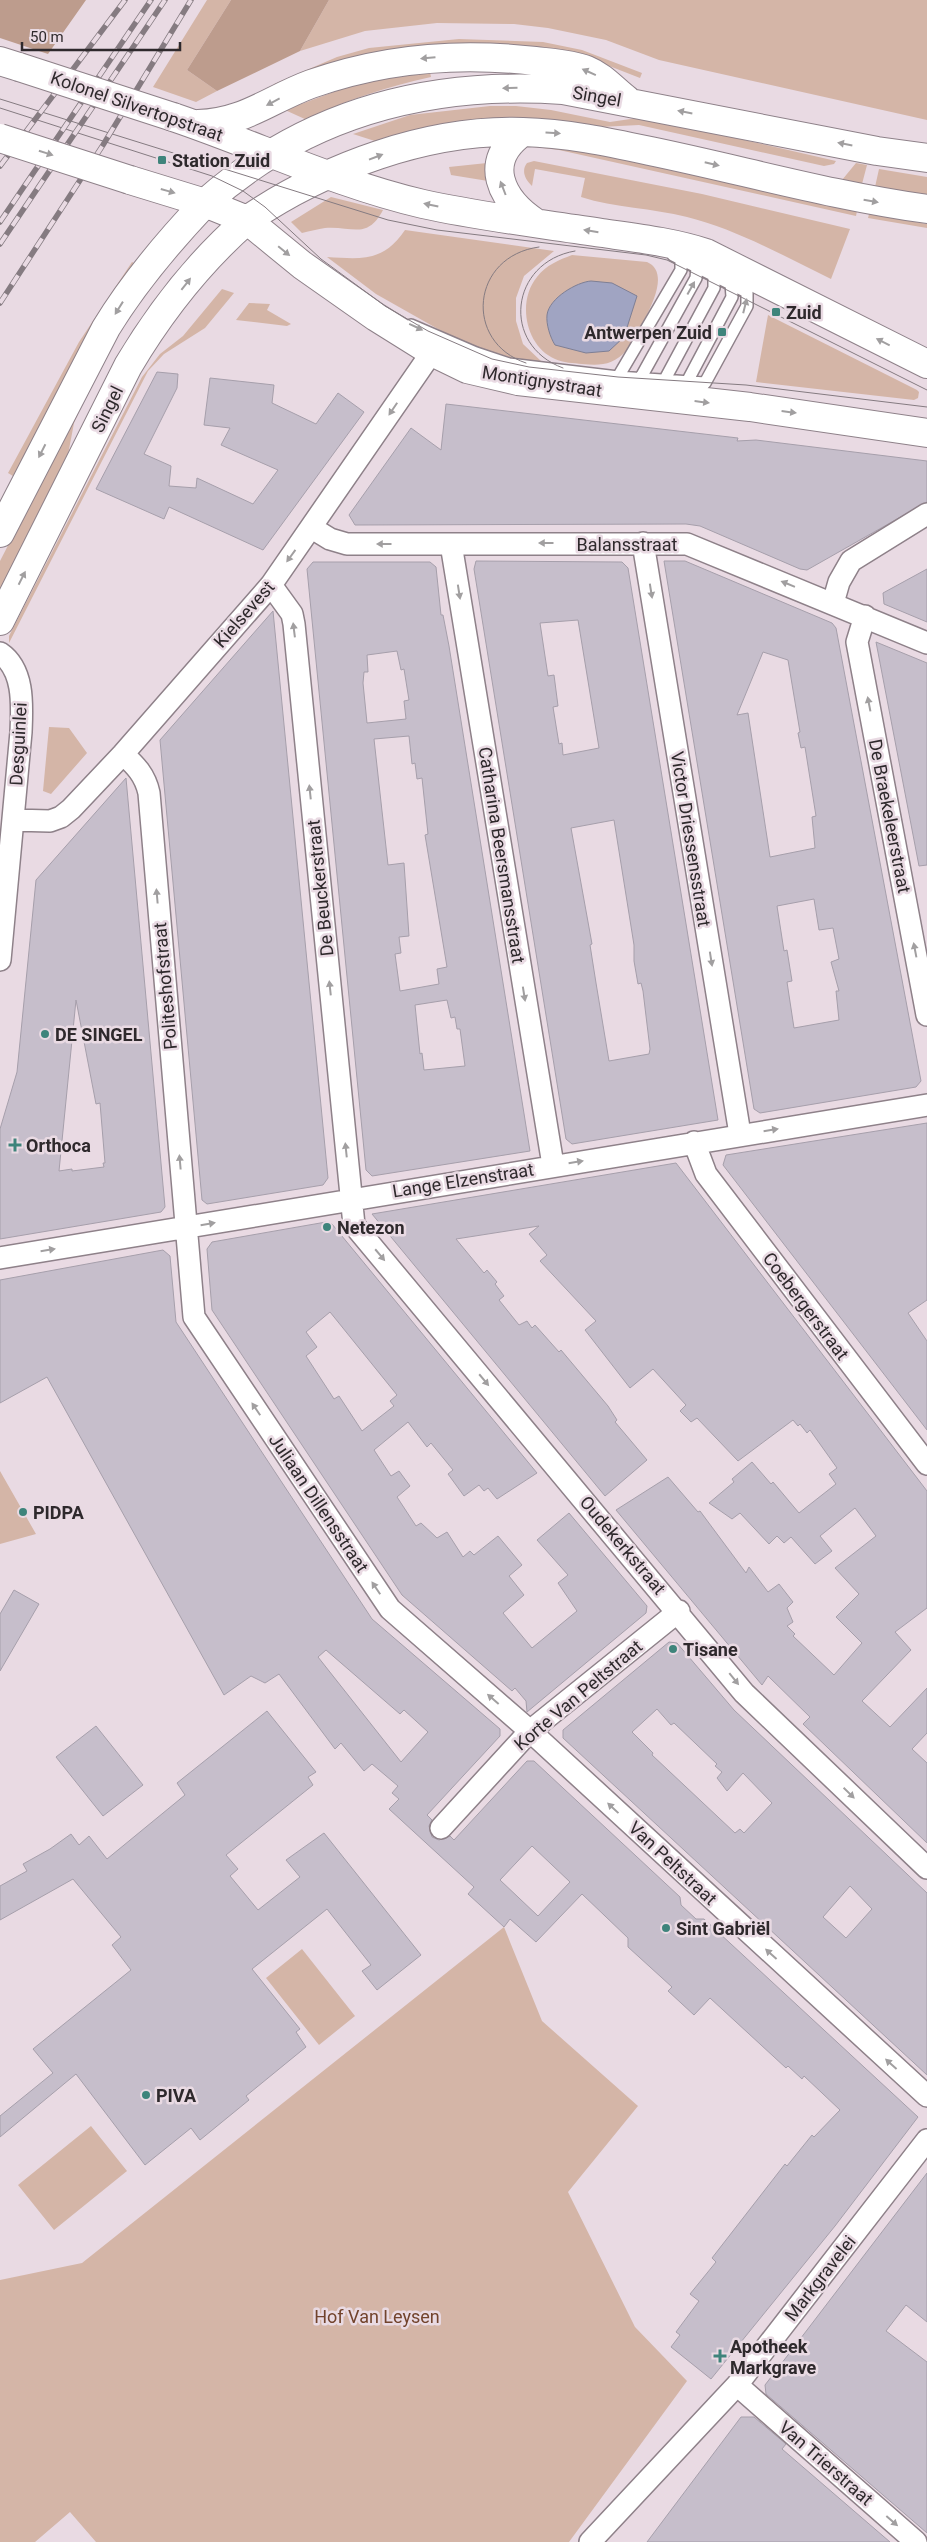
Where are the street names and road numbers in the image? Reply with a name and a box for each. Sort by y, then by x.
street label: Kolonel Silvertopstraat [48,67,226,145]
street label: Singel [571,81,623,111]
street label: Montignystraat [481,361,604,401]
street label: Singel [87,382,127,436]
street label: Balansstraat [577,534,678,555]
street label: Kielsevest [209,576,279,652]
street label: Desguinlei [5,702,31,786]
street label: De Braekeleerstraat [865,737,915,895]
street label: Catharina Beersmansstraat [475,745,529,965]
street label: Victor Driessensstraat [667,750,715,928]
street label: De Beuckerstraat [302,819,338,957]
street label: Politeshofstraat [149,921,181,1051]
street label: Lange Elzenstraat [391,1158,535,1202]
street label: Coebergerstraat [759,1248,853,1364]
street label: Juliaan Dillensstraat [265,1430,373,1576]
street label: Oudekerkstraat [576,1491,670,1599]
street label: Korte Van Peltstraat [510,1635,646,1755]
street label: Van Peltstraat [625,1817,721,1909]
street label: Markgravelei [780,2231,860,2325]
street label: Van Trierstraat [775,2417,877,2510]

